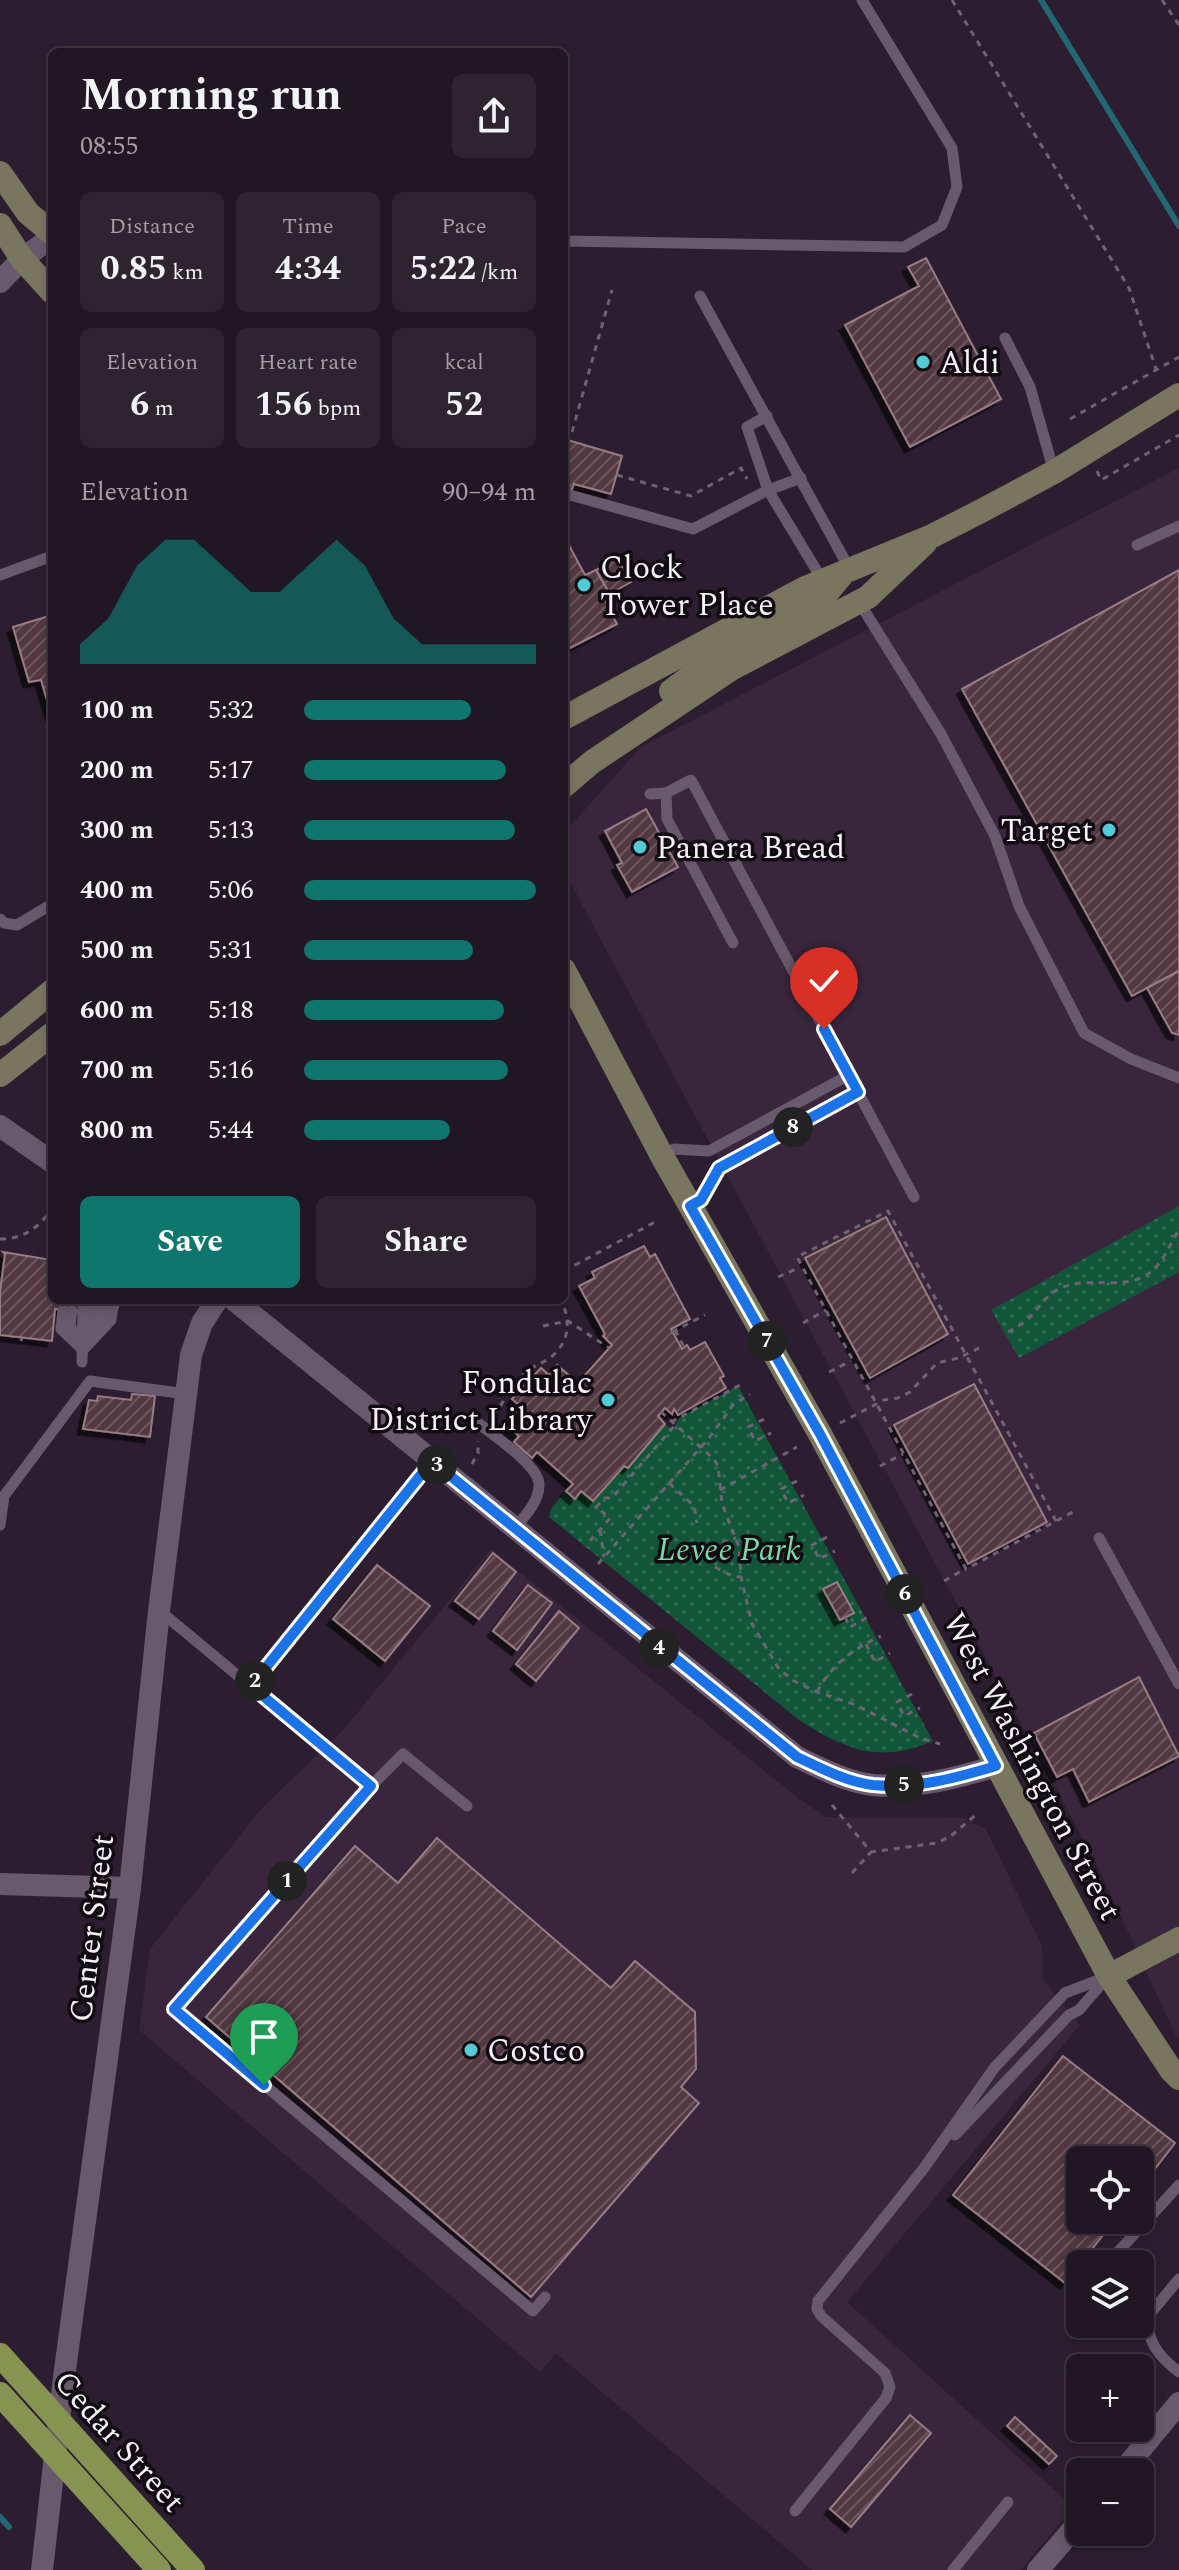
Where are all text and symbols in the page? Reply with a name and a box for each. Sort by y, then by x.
text: Morning run [80,62,342,129]
button: share [452,74,536,158]
text: 08:55 [80,126,139,166]
text: Distance [109,210,195,243]
text: Time [282,210,334,243]
text: Pace [441,210,487,243]
text: 0.85 [100,243,167,295]
text: 4:34 [275,243,341,295]
text: 5:22 [410,243,476,295]
text: km [167,256,204,289]
text: /km [476,256,518,289]
place label: Aldi [939,339,1000,388]
text: Elevation [106,346,198,379]
text: Heart rate [258,346,358,379]
text: kcal [444,346,484,379]
marker: Aldi [914,353,932,371]
text: 6 [130,379,149,431]
text: 156 [255,379,312,431]
text: 52 [445,379,483,431]
text: m [149,392,174,425]
text: bpm [312,392,361,425]
text: Elevation [80,472,189,512]
text: 90–94 m [442,472,536,512]
place label: Clock Tower Place [600,544,774,630]
marker: Clock Tower Place [575,576,593,594]
text: 100 m [80,690,154,730]
text: 5:32 [208,690,254,730]
text: 200 m [80,750,154,790]
text: 5:17 [208,750,254,790]
place label: Target [1000,807,1093,856]
text: 300 m [80,810,154,850]
text: 5:13 [208,810,254,850]
marker: Target [1100,821,1118,839]
place label: Panera Bread [656,824,845,873]
marker: Panera Bread [631,838,649,856]
text: 400 m [80,870,154,910]
text: 5:06 [208,870,254,910]
text: 500 m [80,930,154,970]
text: 5:31 [208,930,254,970]
pin [790,947,858,1029]
icon: check [802,959,846,1003]
text: 600 m [80,990,154,1030]
text: 5:18 [208,990,254,1030]
text: 700 m [80,1050,154,1090]
text: 5:16 [208,1050,254,1090]
pin: 8 [773,1107,813,1147]
text: 800 m [80,1110,154,1150]
text: 5:44 [208,1110,254,1150]
text: 8 [787,1110,799,1143]
button: Save [80,1196,300,1288]
button: Share [316,1196,536,1288]
pin: 7 [747,1321,787,1361]
text: 7 [761,1324,773,1357]
place label: Fondulac District Library [370,1359,594,1445]
marker: Fondulac District Library [599,1391,617,1409]
pin: 3 [417,1445,457,1485]
text: 3 [431,1448,443,1481]
park label: Levee Park [657,1526,801,1575]
pin: 6 [885,1574,925,1614]
text: 6 [899,1577,911,1610]
street label: West Washington Street [930,1604,1134,1930]
pin: 4 [639,1628,679,1668]
text: 4 [653,1631,665,1664]
pin: 2 [235,1661,275,1701]
text: 2 [249,1664,261,1697]
pin: 5 [884,1765,924,1805]
text: 5 [898,1768,910,1801]
street label: Center Street [57,1831,128,2025]
pin: 1 [267,1861,307,1901]
text: 1 [281,1864,293,1897]
pin [230,2003,298,2085]
icon: arrive [242,2015,286,2059]
place label: Costco [487,2027,585,2076]
marker: Costco [462,2041,480,2059]
map controls [1066,2146,1154,2546]
button: locate [1066,2146,1154,2234]
button: layers [1066,2250,1154,2338]
button: + [1066,2354,1154,2442]
street label: Cedar Street [41,2360,196,2524]
button: − [1066,2458,1154,2546]

